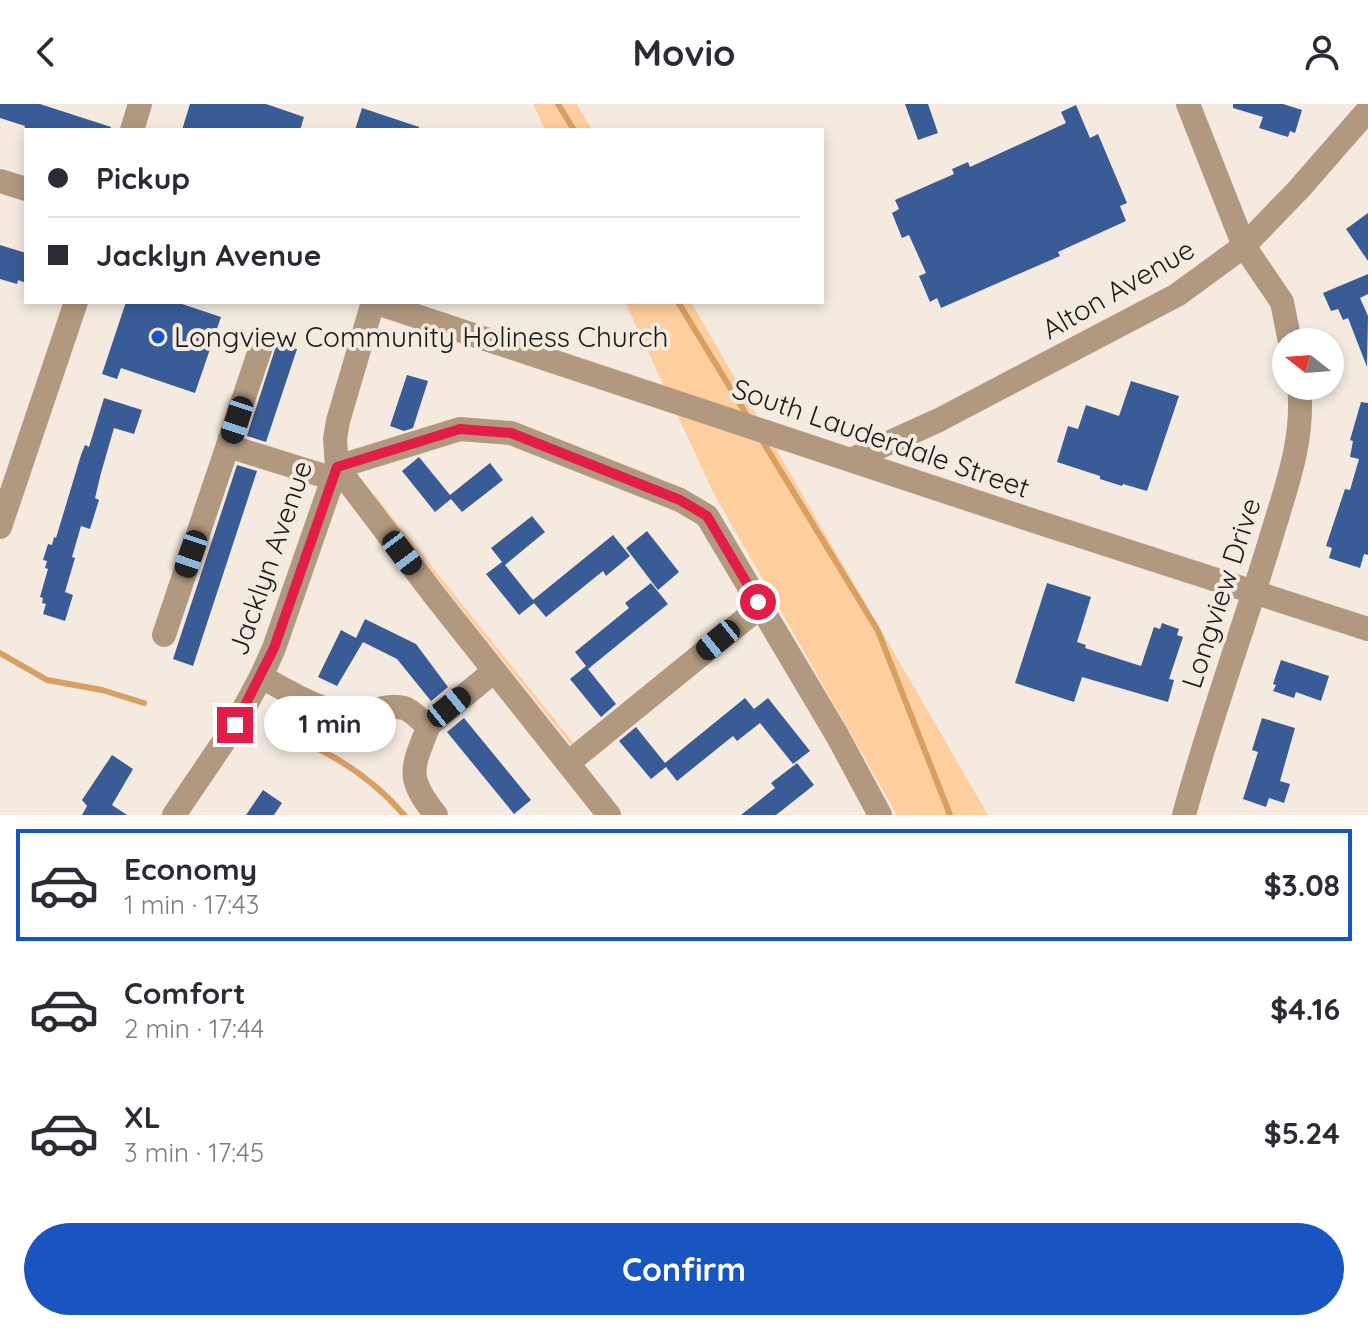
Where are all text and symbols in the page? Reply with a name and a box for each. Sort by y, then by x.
icon: back [24,30,68,74]
text: Movio [633,30,735,75]
icon: person [1300,30,1344,74]
text: Pickup [96,159,190,197]
street label: Alton Avenue [1035,231,1200,346]
text: Jacklyn Avenue [96,236,321,274]
place label: Longview Community Holiness Church [174,319,668,354]
marker: Longview Community Holiness Church [149,328,167,346]
north arrow [1272,328,1344,400]
map controls [1272,328,1344,400]
street label: South Lauderdale Street [728,370,1034,505]
car [218,393,256,447]
street label: Jacklyn Avenue [220,456,319,660]
street label: Longview Drive [1173,493,1268,692]
car [172,527,210,581]
car [378,527,426,579]
route start [740,584,776,620]
car [692,616,744,664]
car [423,683,475,731]
callout: 1 min [263,697,395,753]
route end [217,707,253,743]
text: 1 min [299,707,362,740]
icon: car [28,849,100,921]
text: Economy [124,850,257,888]
text: $3.08 [1264,866,1340,904]
text: 1 min · 17:43 [124,888,259,921]
icon: car [28,973,100,1045]
text: Comfort [124,974,245,1012]
text: $4.16 [1270,990,1340,1028]
text: 2 min · 17:44 [124,1012,264,1045]
icon: car [28,1097,100,1169]
text: XL [124,1098,161,1136]
text: $5.24 [1264,1114,1340,1152]
text: 3 min · 17:45 [124,1136,264,1169]
button: Confirm [24,1223,1344,1315]

